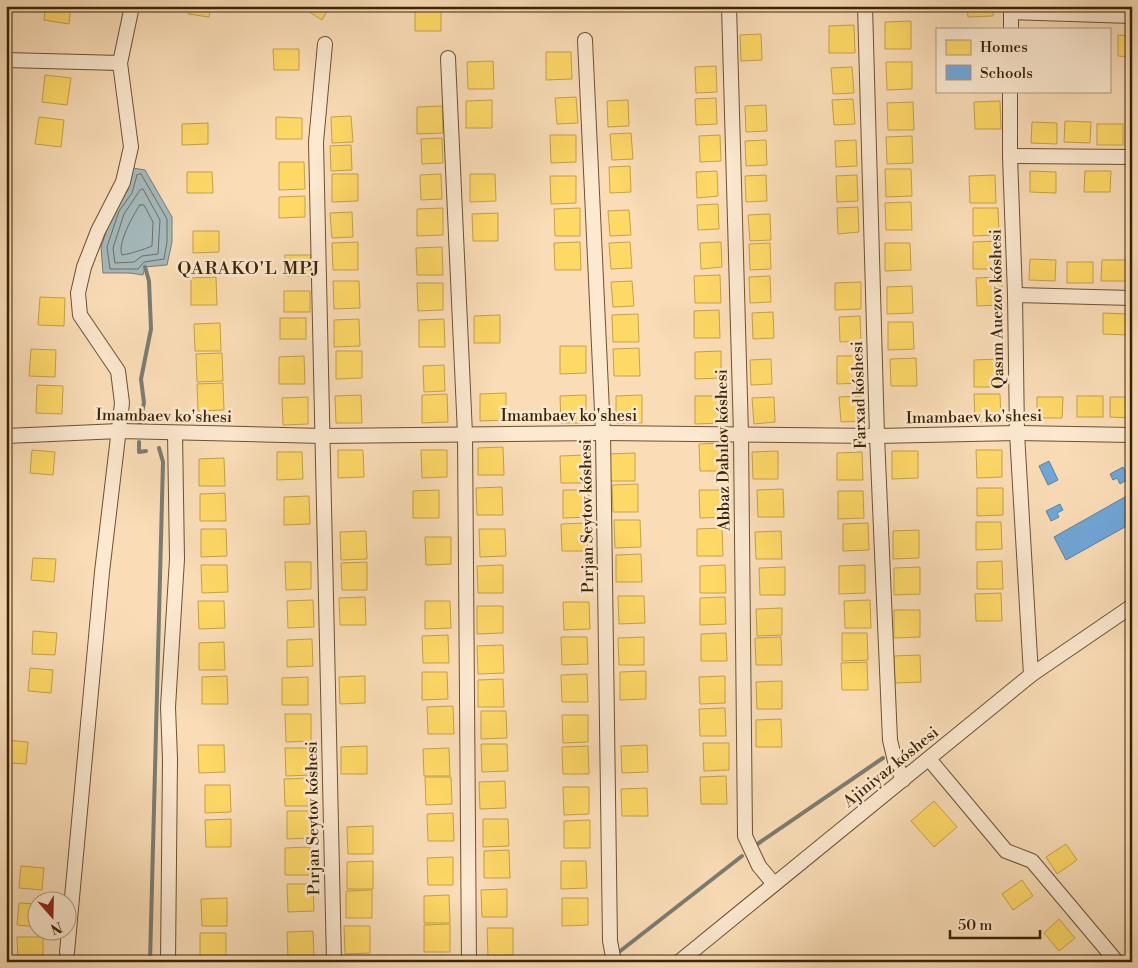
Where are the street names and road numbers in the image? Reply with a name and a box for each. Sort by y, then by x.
street label: Qasım Auezov kóshesi [986,229,1008,389]
street label: Farxad kóshesi [847,341,871,449]
street label: Abbaz Dabılov kóshesi [712,369,734,532]
street label: Imambaev ko'shesi [96,405,232,427]
street label: Imambaev ko'shesi [501,406,637,426]
street label: Imambaev ko'shesi [906,406,1042,428]
street label: Pırjan Seytov kóshesi [576,439,598,593]
street label: Ajiniyaz kóshesi [838,722,943,812]
street label: Pırjan Seytov kóshesi [302,741,324,895]

